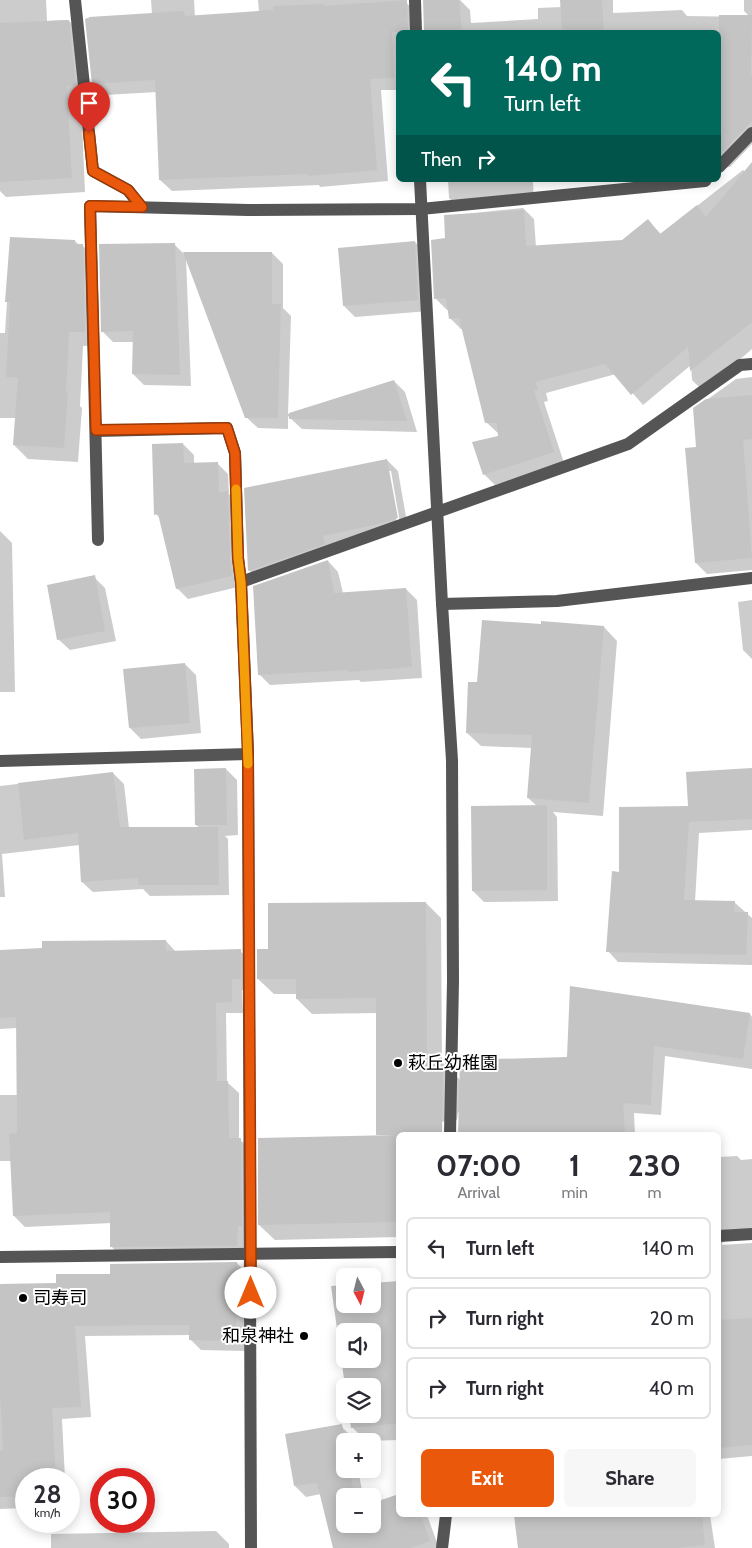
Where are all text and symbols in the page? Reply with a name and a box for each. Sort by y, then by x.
text: 140 m [504,47,602,90]
icon: left [421,50,486,115]
pin [68,82,110,133]
icon: arrive [75,89,103,117]
text: Turn left [504,90,581,117]
icon: right [472,145,500,173]
text: Then [421,148,462,171]
place label: 萩丘幼稚園 [408,1052,498,1074]
marker: 萩丘幼稚園 [392,1057,404,1069]
text: 07:00 [436,1147,521,1184]
text: 1 [569,1147,580,1184]
text: 230 [628,1147,681,1184]
text: Arrival [457,1183,500,1202]
text: min [561,1183,588,1202]
text: m [647,1183,661,1202]
icon: left [423,1234,451,1262]
text: Turn left [466,1237,534,1260]
text: 140 m [643,1237,694,1260]
position arrow [224,1266,276,1318]
north arrow [336,1268,381,1312]
map controls [336,1268,381,1533]
place label: 司寿司 [33,1287,87,1309]
marker: 司寿司 [17,1292,29,1304]
icon: right [423,1304,451,1332]
text: Turn right [466,1307,544,1330]
text: 20 m [650,1307,694,1330]
button: sound [336,1323,381,1368]
place label: 和泉神社 [222,1325,294,1347]
marker: 和泉神社 [298,1330,310,1342]
icon: right [423,1374,451,1402]
text: Turn right [466,1377,544,1400]
text: 40 m [649,1377,694,1400]
button: layers [336,1378,381,1423]
button: + [336,1433,381,1478]
button: Exit [421,1449,554,1507]
button: Share [564,1449,696,1507]
speed limit sign: 30 [90,1468,155,1533]
text: 28 [33,1479,62,1509]
button: − [336,1488,381,1533]
text: km/h [34,1505,61,1520]

